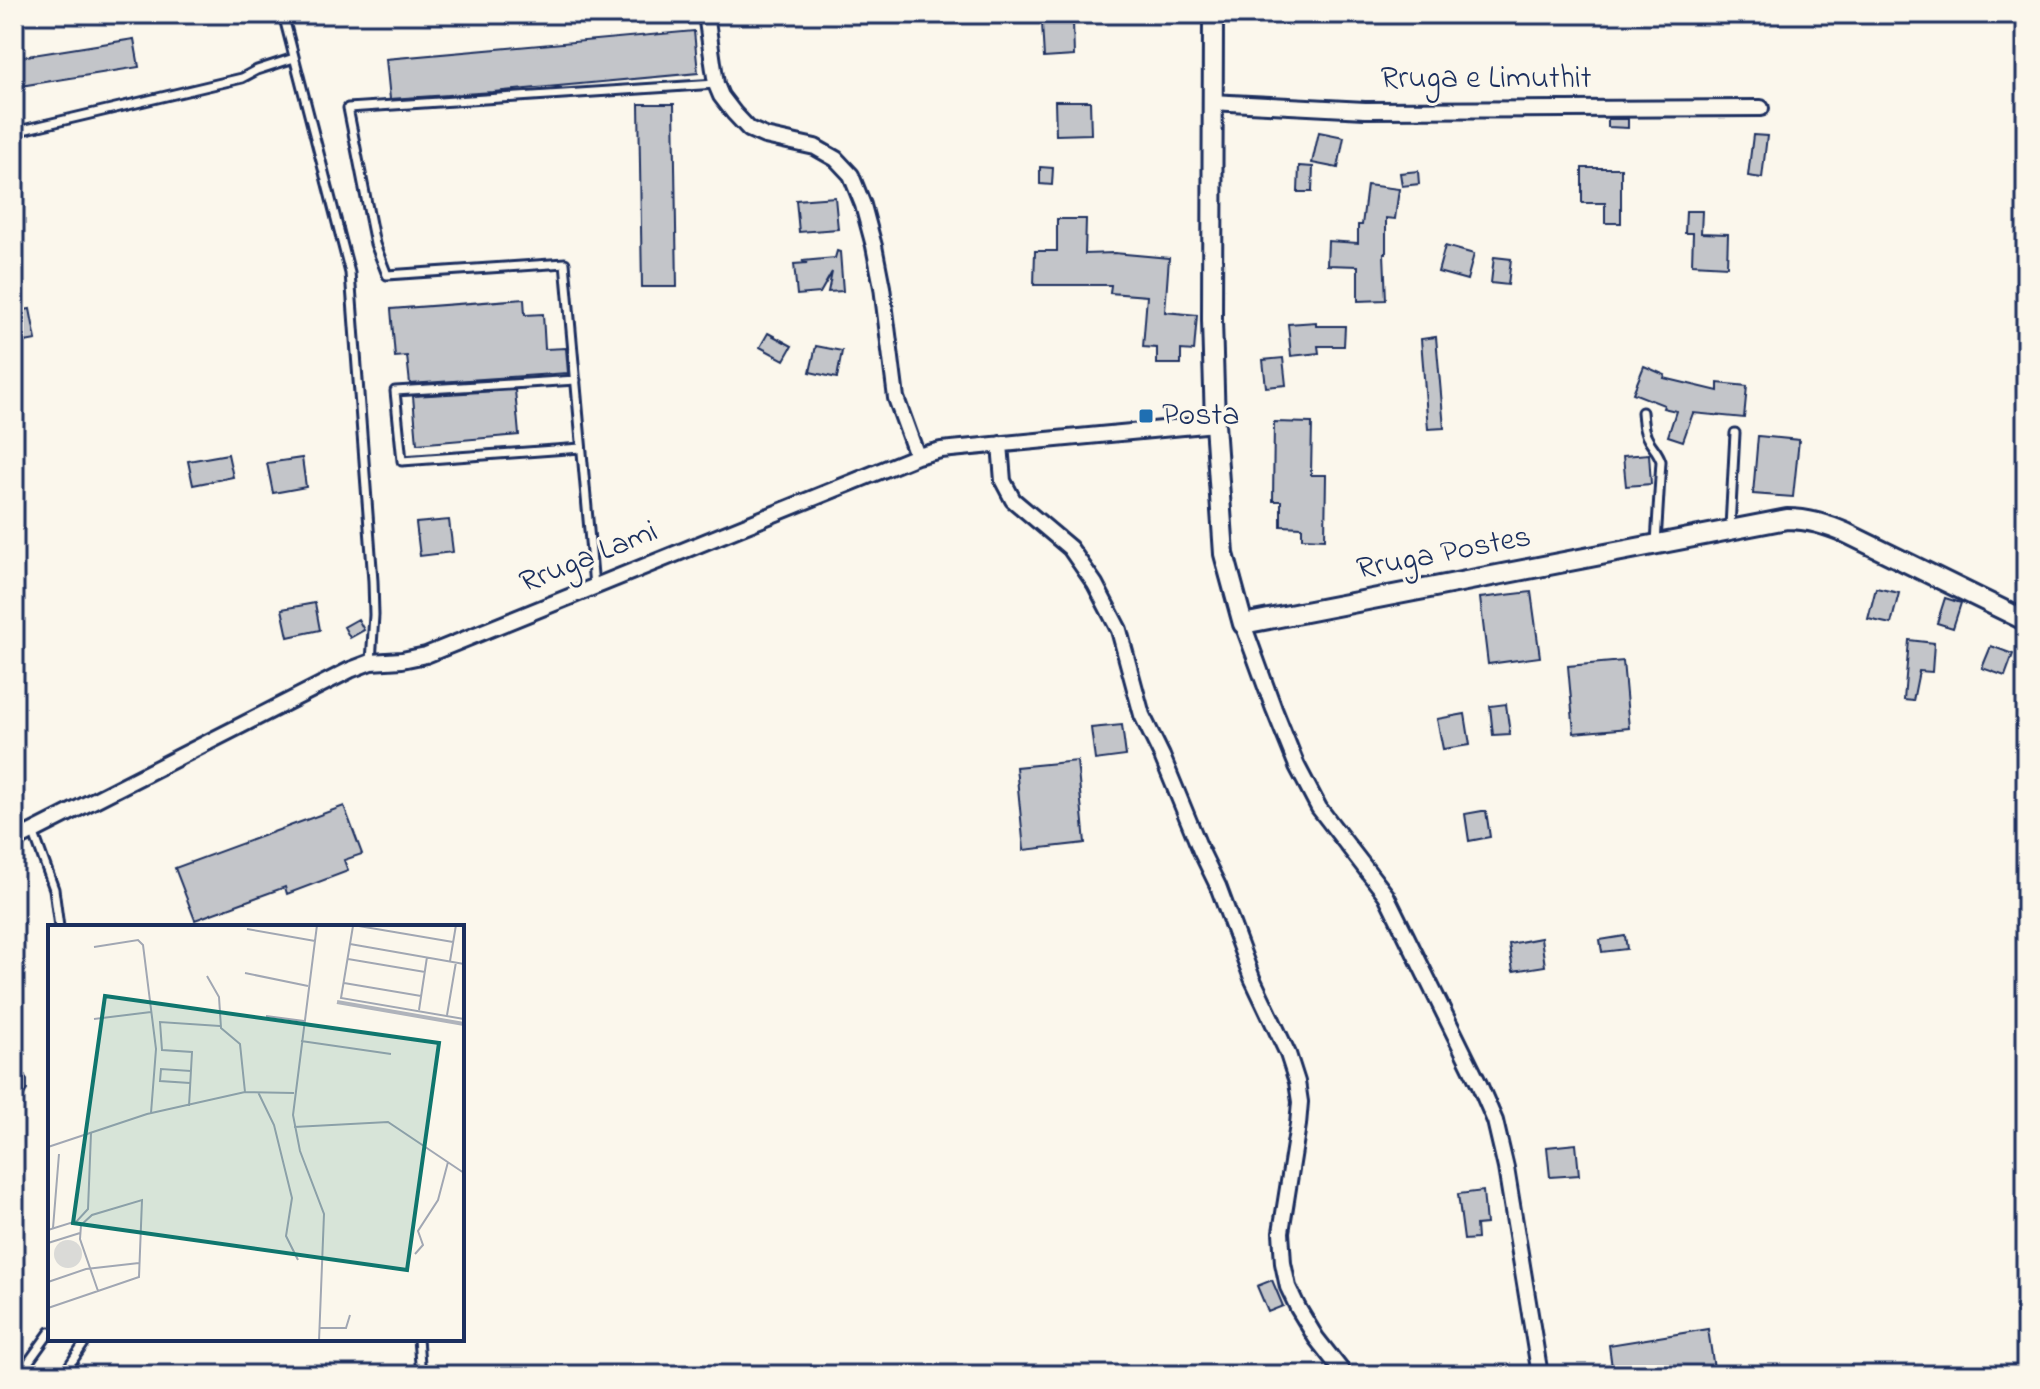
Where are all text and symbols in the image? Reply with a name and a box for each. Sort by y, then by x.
street label: Rruga e Limuthit [1381,56,1592,103]
place label: Posta [1162,393,1240,440]
marker: Posta [1137,407,1155,425]
street label: Rruga Lami [513,509,665,607]
street label: Rruga Postes [1353,514,1535,594]
inset map [48,925,464,1341]

